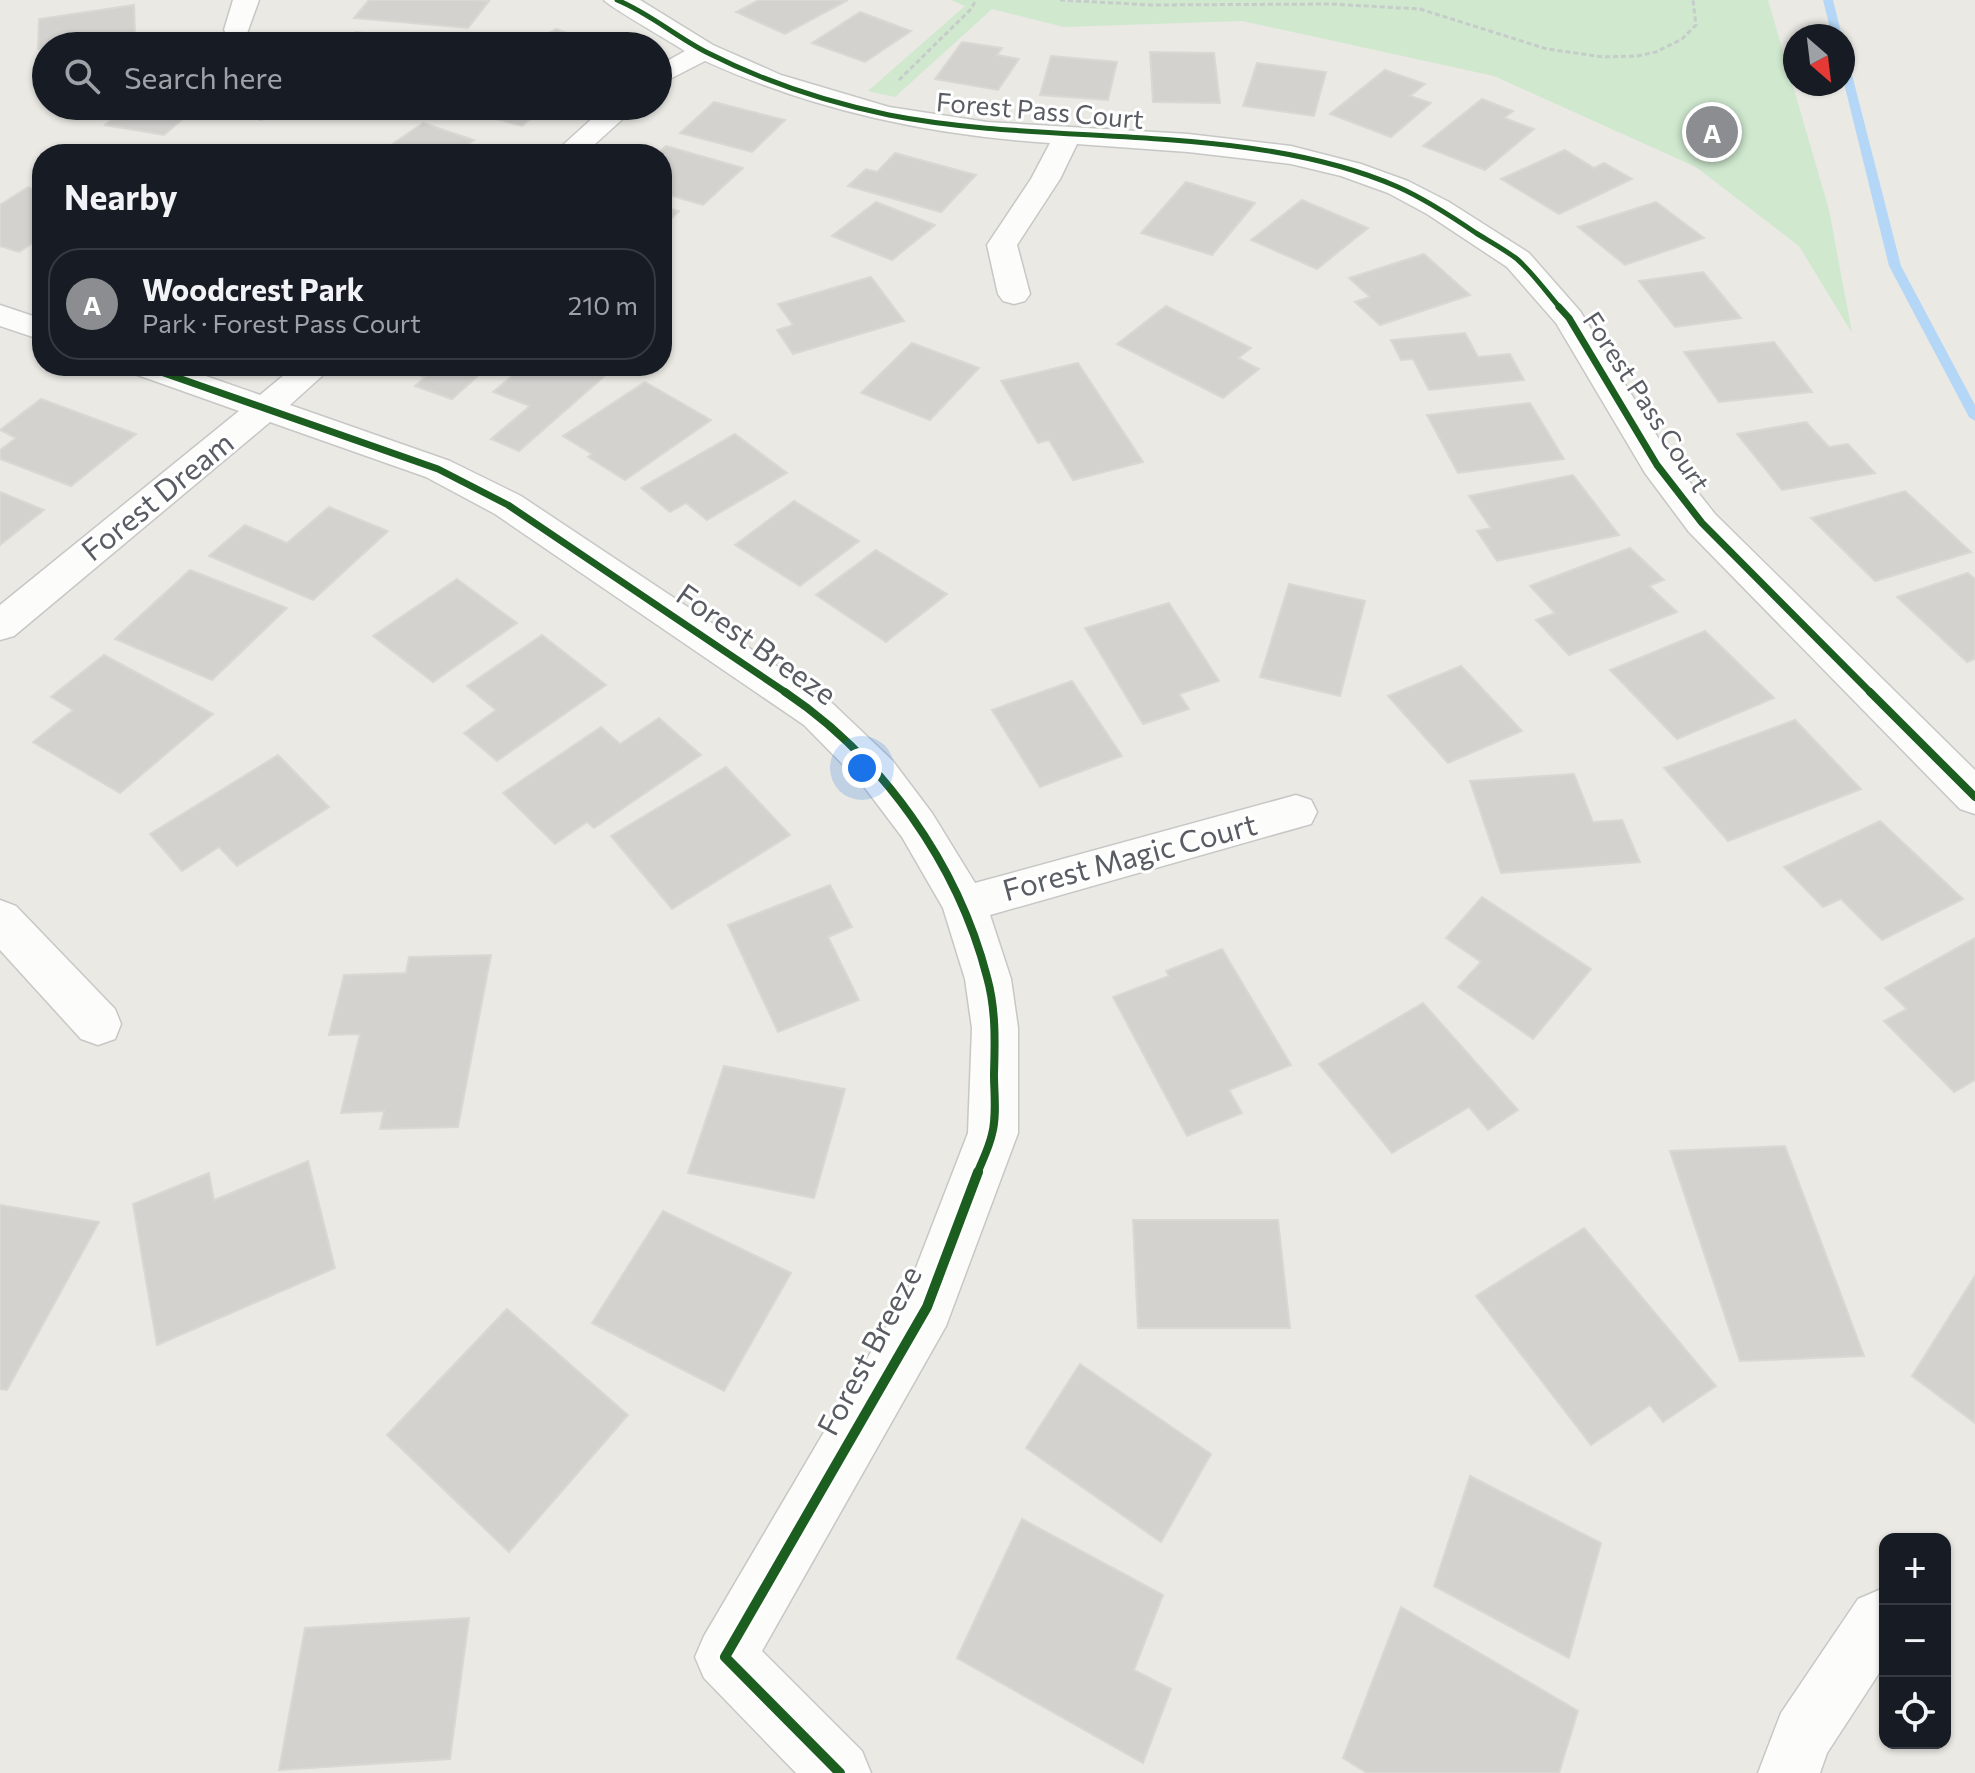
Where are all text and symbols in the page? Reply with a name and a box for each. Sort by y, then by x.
north arrow [1783,24,1855,96]
search box [32,32,672,120]
icon: search [60,54,104,98]
text: Search here [124,58,283,95]
street label: Forest Pass Court [935,85,1145,134]
pin: A [1686,102,1738,162]
text: Nearby [64,175,178,217]
text: Woodcrest Park [142,270,364,307]
text: A [83,289,101,320]
text: 210 m [568,289,638,320]
street label: Forest Pass Court [1578,305,1717,497]
text: Park · Forest Pass Court [142,307,421,338]
street label: Forest Dream [73,423,240,568]
street label: Forest Breeze [670,574,844,712]
your location [842,748,882,788]
street label: Forest Magic Court [998,804,1260,907]
street label: Forest Breeze [808,1259,928,1441]
map controls [1879,1533,1951,1749]
button: + [1879,1533,1951,1605]
button: − [1879,1605,1951,1677]
button: locate [1879,1677,1951,1749]

